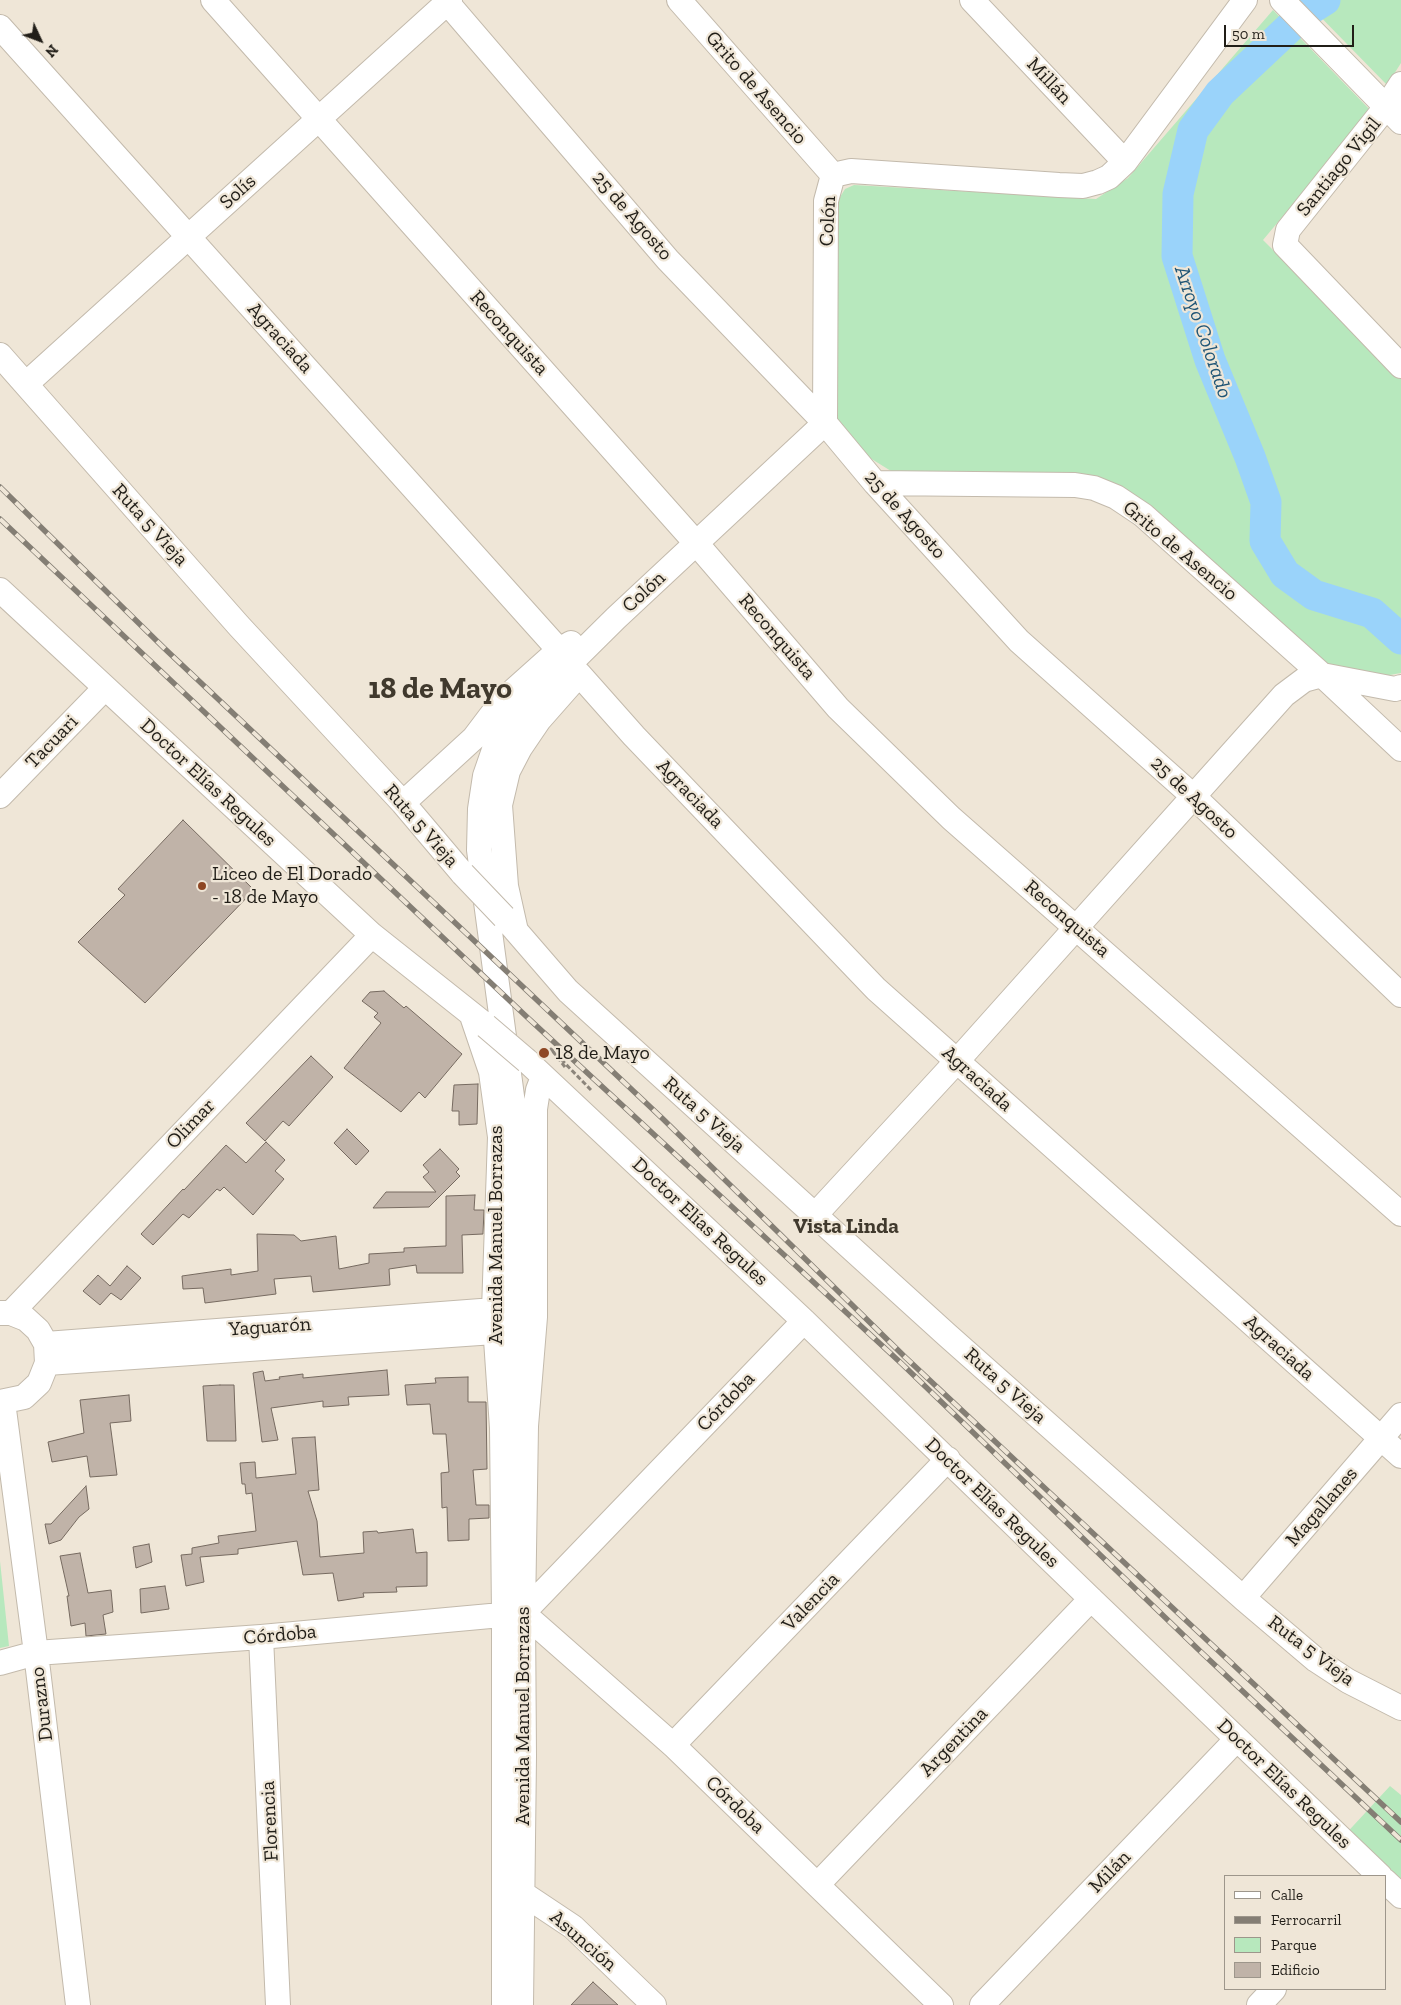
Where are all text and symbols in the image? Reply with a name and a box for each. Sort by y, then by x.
north arrow [15,15,65,65]
scale bar [1226,15,1356,47]
text: 50 m [1232,25,1265,43]
street label: Grito de Asencio [700,26,812,150]
text: N [41,41,61,60]
street label: Millán [1021,53,1077,109]
street label: Santiago Vigil [1292,113,1386,221]
street label: 25 de Agosto [587,166,677,266]
street label: Solís [215,169,261,215]
street label: Colón [815,195,841,247]
water label: Arroyo Colorado [1169,262,1237,402]
street label: Reconquista [465,286,553,380]
street label: Agraciada [242,298,318,378]
street label: 25 de Agosto [859,466,951,564]
street label: Ruta 5 Vieja [107,479,193,571]
street label: Grito de Asencio [1118,496,1242,606]
street label: Colón [617,566,671,618]
street label: Reconquista [733,589,821,685]
district label: 18 de Mayo [368,671,512,707]
street label: Tacuari [21,710,83,774]
street label: Doctor Elías Regules [135,714,281,852]
street label: 25 de Agosto [1145,752,1243,844]
street label: Agraciada [651,754,729,834]
street label: Ruta 5 Vieja [378,780,464,872]
place label: Liceo de El Dorado - 18 de Mayo [212,862,372,909]
street label: Reconquista [1019,875,1115,963]
marker: Liceo de El Dorado - 18 de Mayo [196,880,208,892]
place label: 18 de Mayo [555,1041,650,1065]
street label: Agraciada [937,1041,1017,1117]
marker: 18 de Mayo [537,1046,551,1060]
street label: Ruta 5 Vieja [658,1072,750,1158]
street label: Olimar [161,1094,221,1154]
street label: Avenida Manuel Borrazas [484,1125,508,1345]
street label: Doctor Elías Regules [627,1153,773,1291]
district label: Vista Linda [793,1214,899,1240]
street label: Agraciada [1239,1310,1319,1386]
street label: Yaguarón [228,1312,312,1342]
street label: Ruta 5 Vieja [959,1343,1051,1429]
street label: Córdoba [692,1367,760,1437]
street label: Doctor Elías Regules [920,1433,1064,1573]
street label: Magallanes [1281,1462,1363,1552]
street label: Valencia [777,1568,845,1636]
street label: Avenida Manuel Borrazas [511,1606,535,1826]
street label: Ruta 5 Vieja [1263,1611,1359,1691]
street label: Córdoba [243,1620,317,1650]
street label: Durazno [26,1666,58,1742]
street label: Argentina [915,1702,993,1782]
street label: Doctor Elías Regules [1212,1714,1356,1854]
street label: Córdoba [700,1771,770,1839]
street label: Florencia [256,1780,284,1862]
street label: Milán [1084,1846,1136,1898]
legend [1224,1875,1386,1990]
text: Calle [1271,1886,1303,1904]
street label: Asunción [545,1905,621,1977]
text: Ferrocarril [1271,1911,1341,1929]
text: Parque [1271,1936,1317,1954]
text: Edificio [1271,1961,1320,1979]

